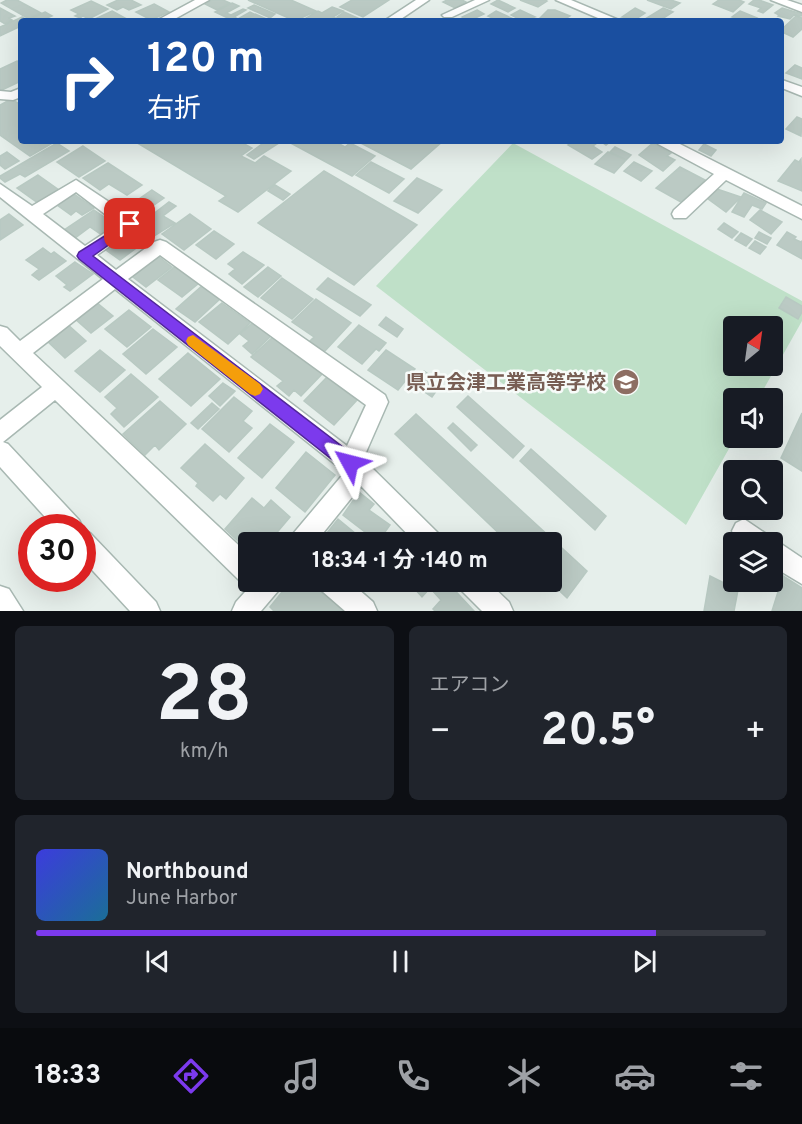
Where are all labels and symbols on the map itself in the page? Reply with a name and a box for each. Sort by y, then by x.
pin [104,198,155,249]
north arrow [723,316,783,376]
school or university icon: 県立会津工業高等学校 [611,367,641,397]
place label: 県立会津工業高等学校 [406,371,606,397]
position arrow [318,431,382,495]
speed limit sign: 30 [18,514,96,592]

